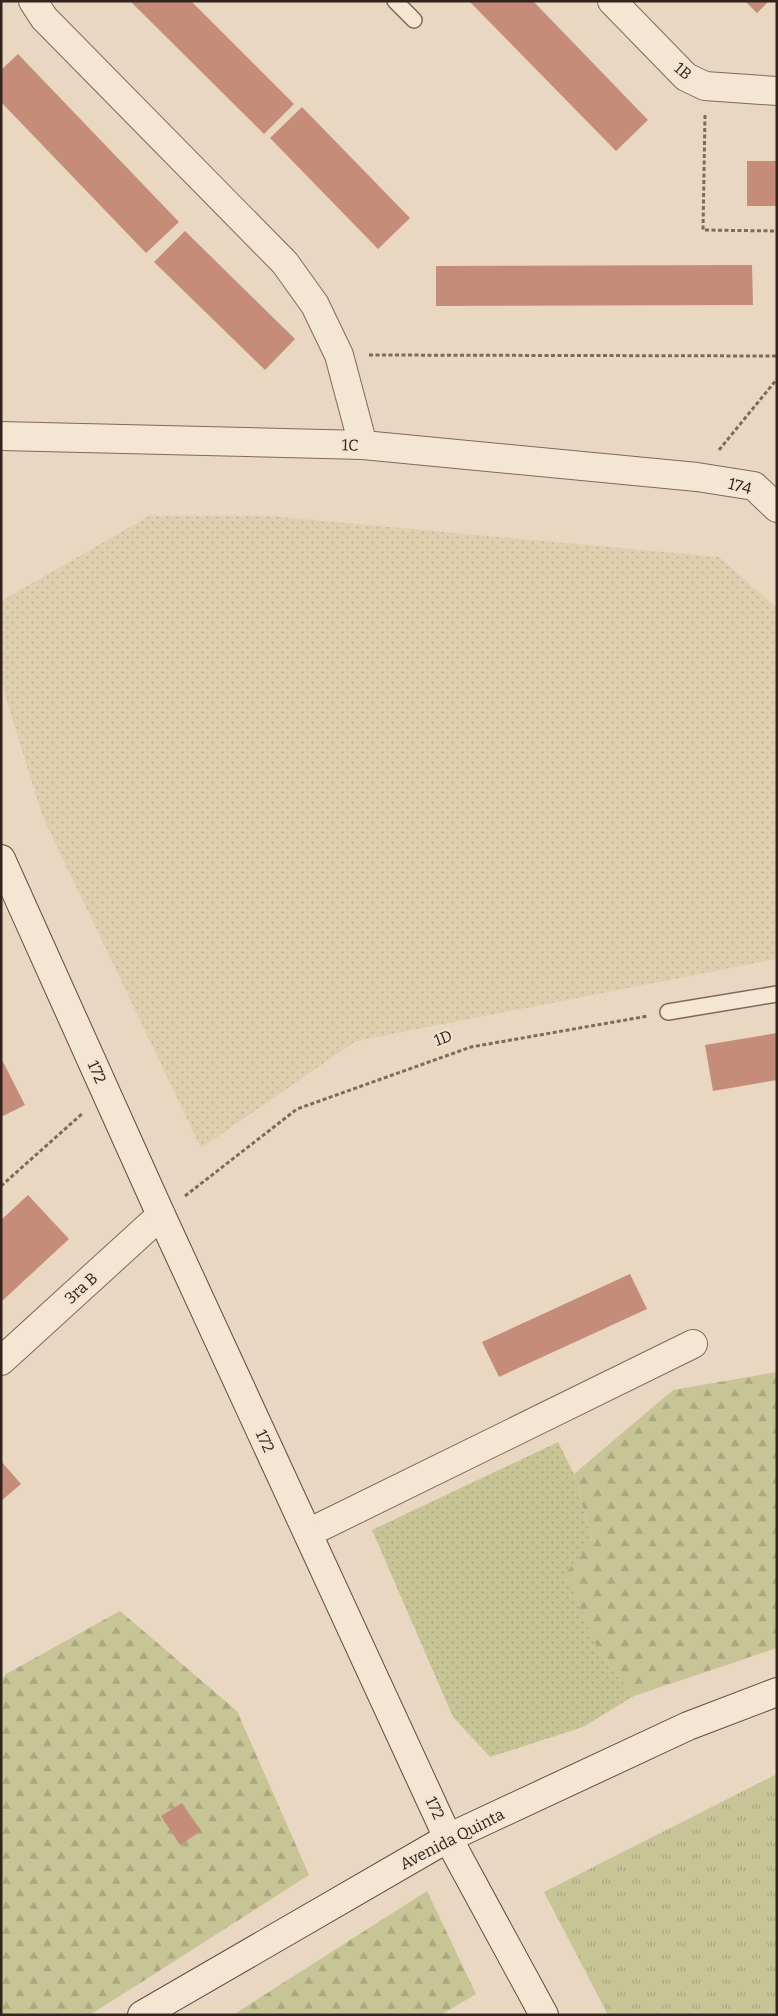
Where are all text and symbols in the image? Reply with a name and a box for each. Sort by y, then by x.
street label: 1B [670,58,696,84]
street label: 1C [341,435,359,455]
street label: 174 [726,474,754,498]
street label: 1D [431,1026,455,1050]
street label: 172 [84,1058,110,1086]
street label: 3ra B [61,1268,101,1308]
street label: 172 [252,1427,278,1455]
street label: 172 [422,1794,448,1822]
street label: Avenida Quinta [397,1804,508,1873]

